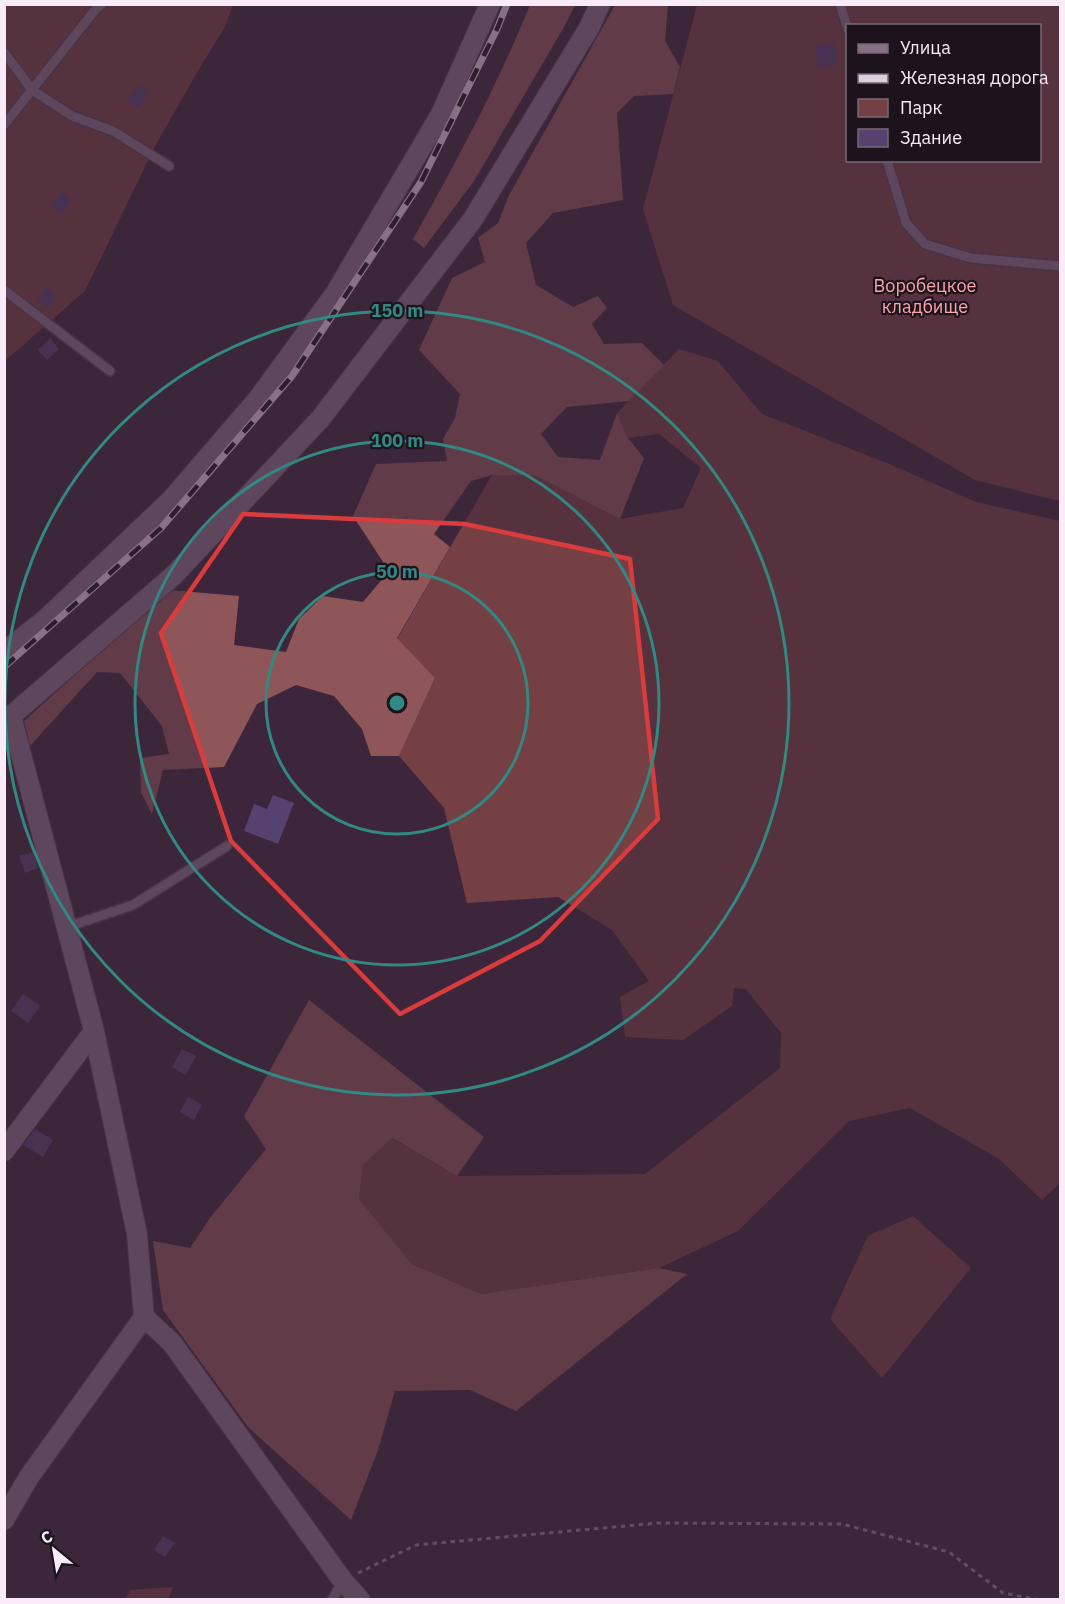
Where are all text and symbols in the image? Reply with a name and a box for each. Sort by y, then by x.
legend [846,24,1041,162]
text: Улица [900,36,951,59]
text: Железная дорога [900,66,1049,89]
text: Парк [900,96,943,119]
text: Здание [900,126,962,149]
park label: Воробецкое кладбище [874,274,977,318]
text: 150 m [371,299,423,322]
text: 100 m [371,429,423,452]
text: 50 m [376,560,418,583]
centre of rings [387,693,407,713]
north arrow [24,1520,84,1580]
text: С [37,1526,56,1548]

